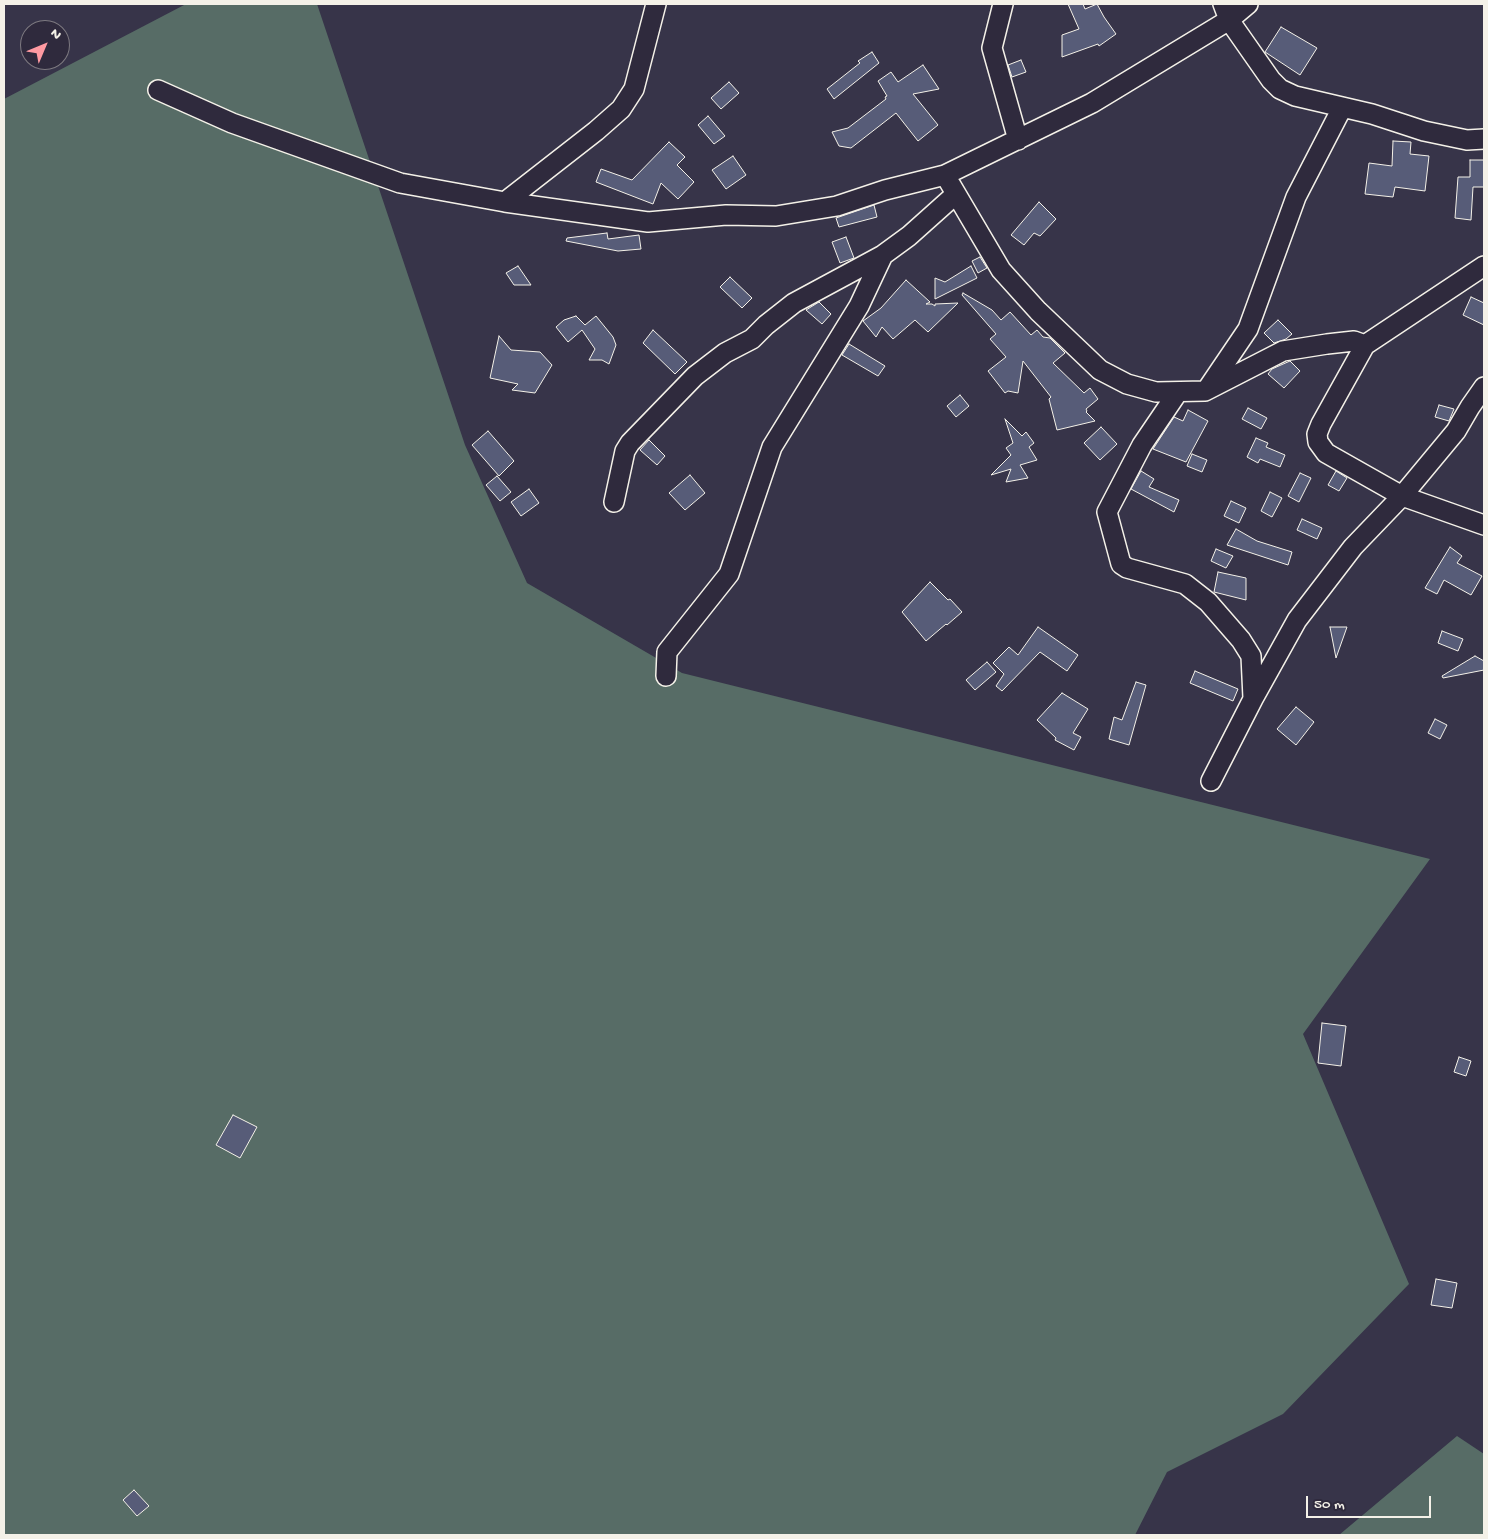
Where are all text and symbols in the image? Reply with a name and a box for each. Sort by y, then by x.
north arrow [20,20,70,70]
text: N [46,25,64,44]
scale bar [1308,1486,1433,1518]
text: 50 m [1314,1496,1345,1514]

